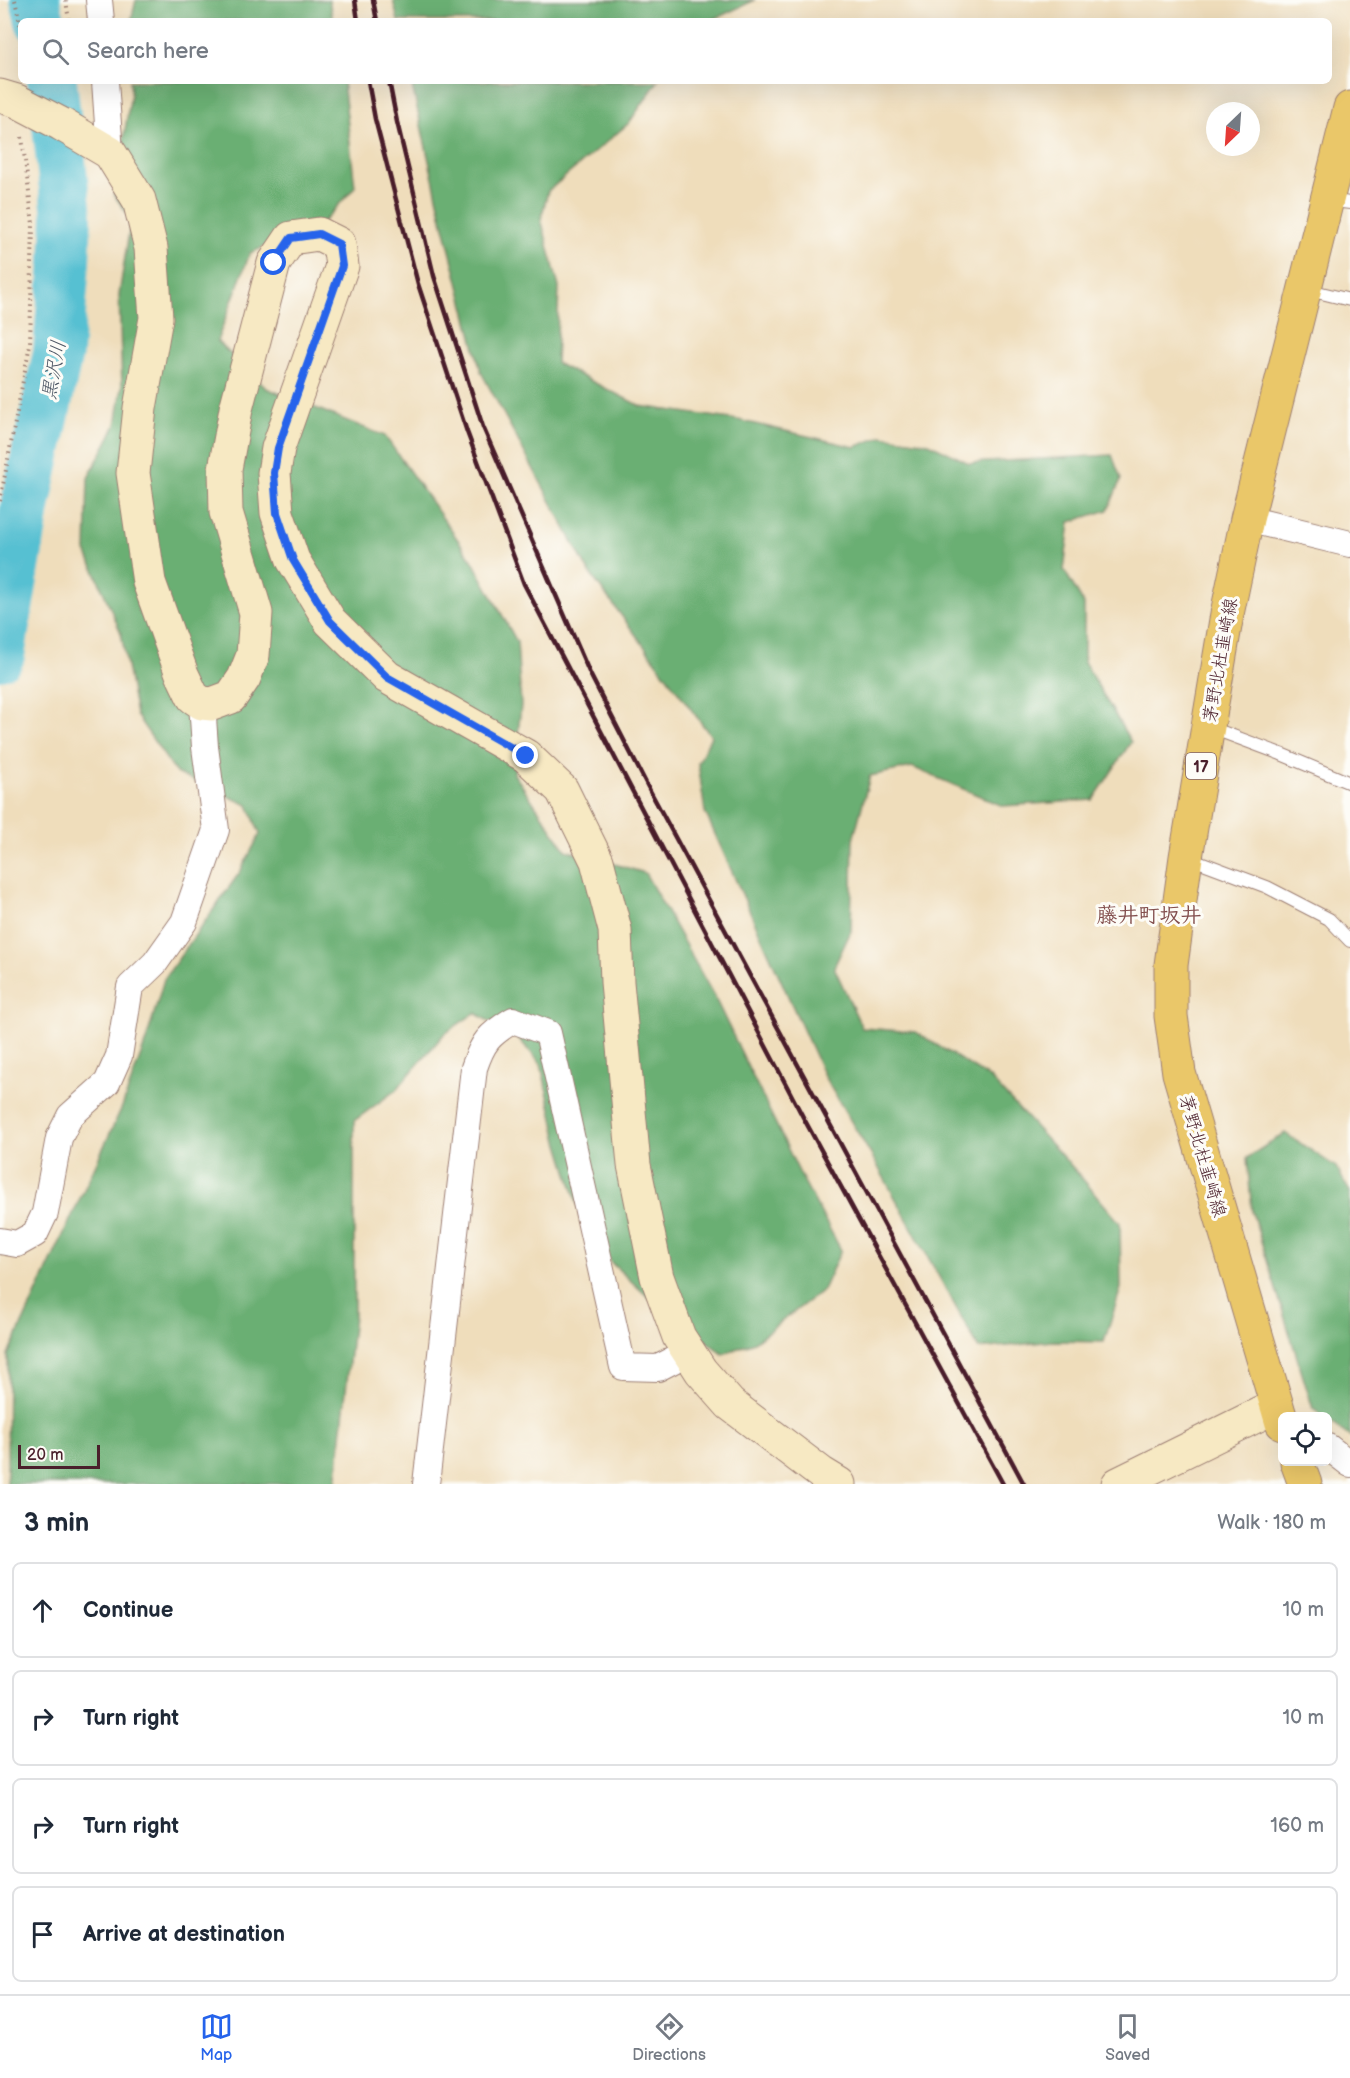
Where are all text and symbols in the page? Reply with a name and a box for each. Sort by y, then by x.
search box [18,18,1332,84]
icon: search [39,35,72,68]
text: Search here [87,38,209,65]
north arrow [1206,102,1260,156]
route start [260,249,286,275]
water label: 黒沢川 [37,339,71,402]
street label: 茅野北杜韮崎線 [1199,596,1242,724]
route end [512,742,538,768]
road number: 17 [1186,753,1216,779]
district label: 藤井町坂井 [1097,903,1202,928]
street label: 茅野北杜韮崎線 [1175,1093,1230,1220]
map controls [1278,1412,1332,1466]
button: locate [1278,1412,1332,1466]
scale bar [18,1442,100,1470]
text: 20 m [27,1446,63,1465]
text: 3 min [24,1508,89,1539]
text: Walk · 180 m [1217,1511,1326,1535]
icon: ahead [26,1594,59,1627]
text: Continue [83,1597,173,1624]
text: 10 m [1283,1598,1324,1622]
icon: right [26,1702,59,1735]
text: Turn right [83,1705,179,1732]
text: 10 m [1283,1706,1324,1730]
icon: right [26,1810,59,1843]
text: Turn right [83,1813,179,1840]
text: 160 m [1270,1814,1324,1838]
icon: arrive [26,1918,59,1951]
text: Arrive at destination [83,1921,285,1948]
tab: Map [200,2010,233,2065]
tab: Directions [632,2010,706,2065]
tab: Saved [1105,2010,1150,2065]

